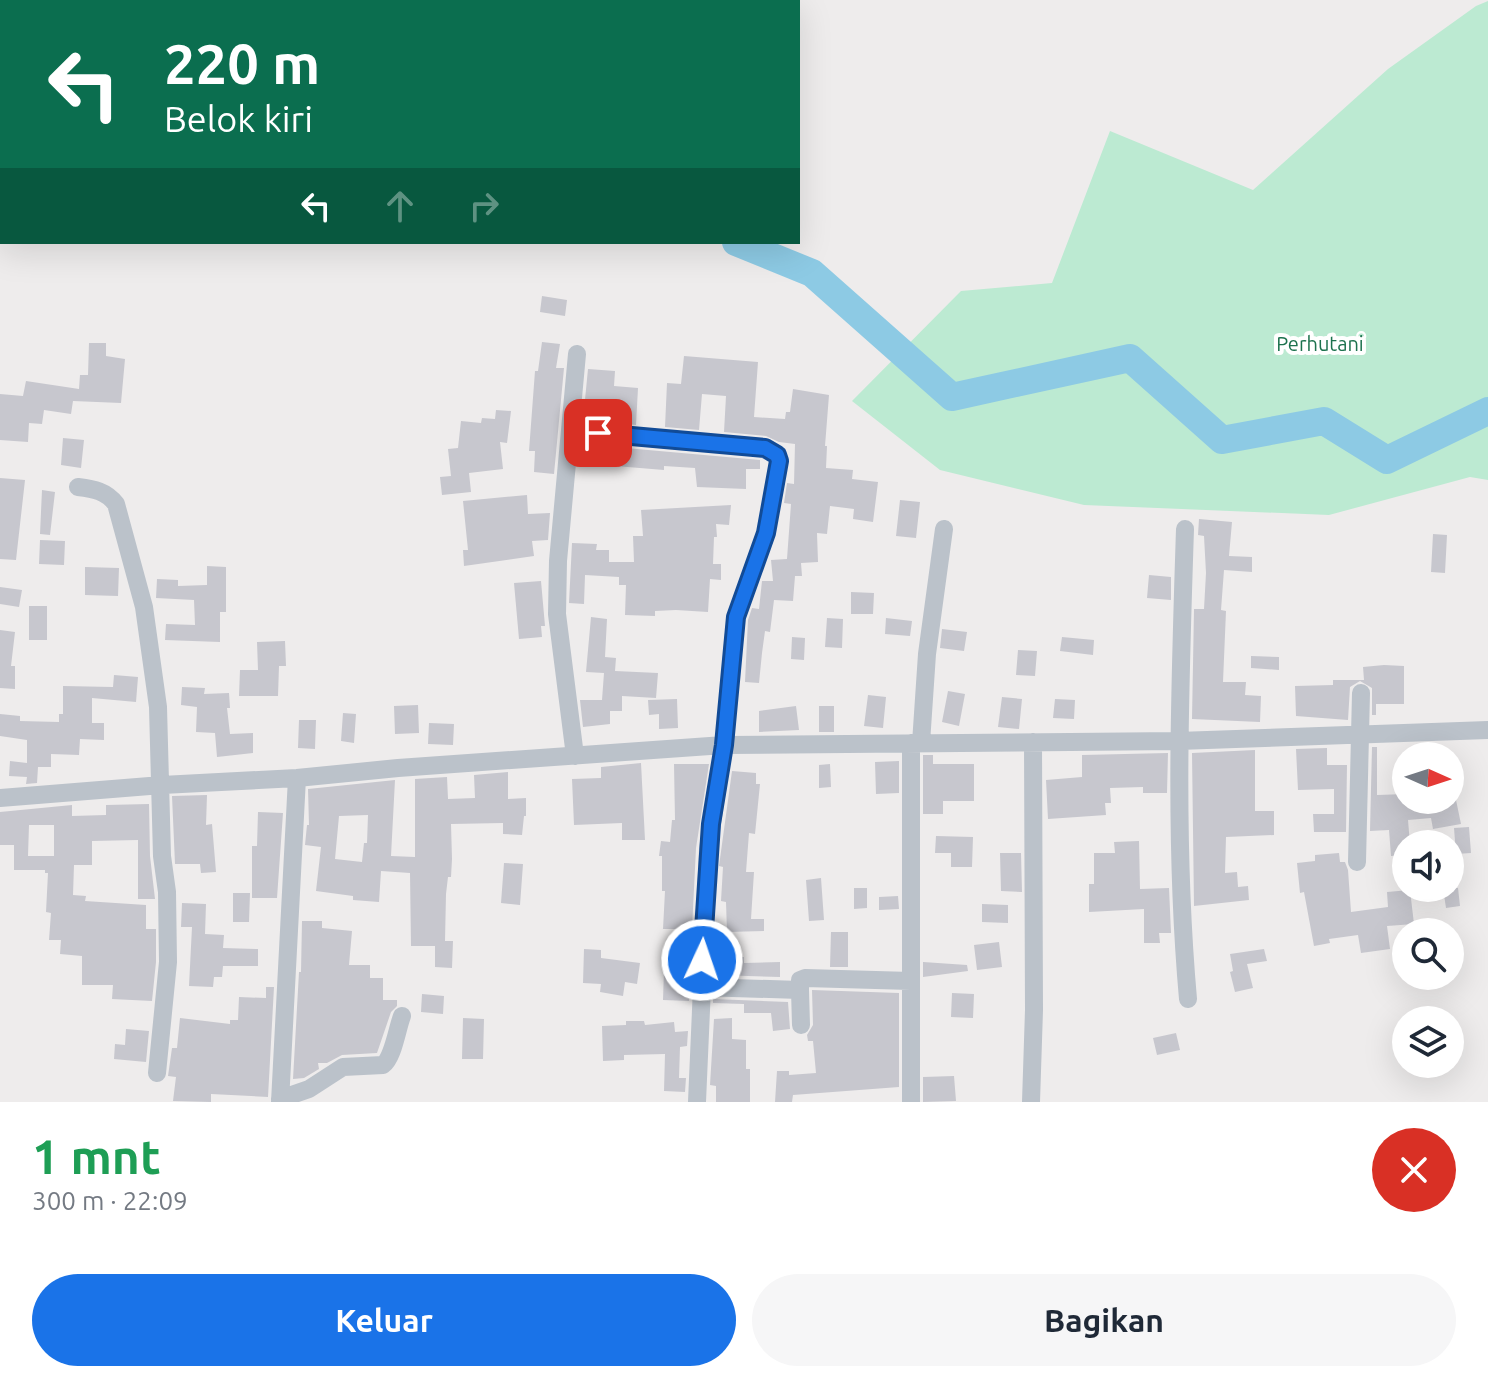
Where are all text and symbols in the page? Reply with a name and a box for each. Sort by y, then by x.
icon: left [32,32,136,136]
text: 220 m [164,32,320,95]
text: Belok kiri [164,98,313,139]
icon: left [294,184,338,228]
icon: ahead [378,184,422,228]
icon: right [462,184,506,228]
park label: Perhutani [1276,332,1364,355]
pin [564,399,632,467]
icon: arrive [576,411,620,455]
north arrow [1392,742,1464,814]
map controls [1392,742,1464,1078]
button: sound [1392,830,1464,902]
position arrow [660,918,744,1002]
button: search [1392,918,1464,990]
button: layers [1392,1006,1464,1078]
button: close [1372,1128,1456,1212]
text: 1 mnt [32,1129,161,1183]
text: 300 m · 22:09 [32,1186,188,1215]
button: Keluar [32,1274,736,1366]
button: Bagikan [752,1274,1456,1366]

